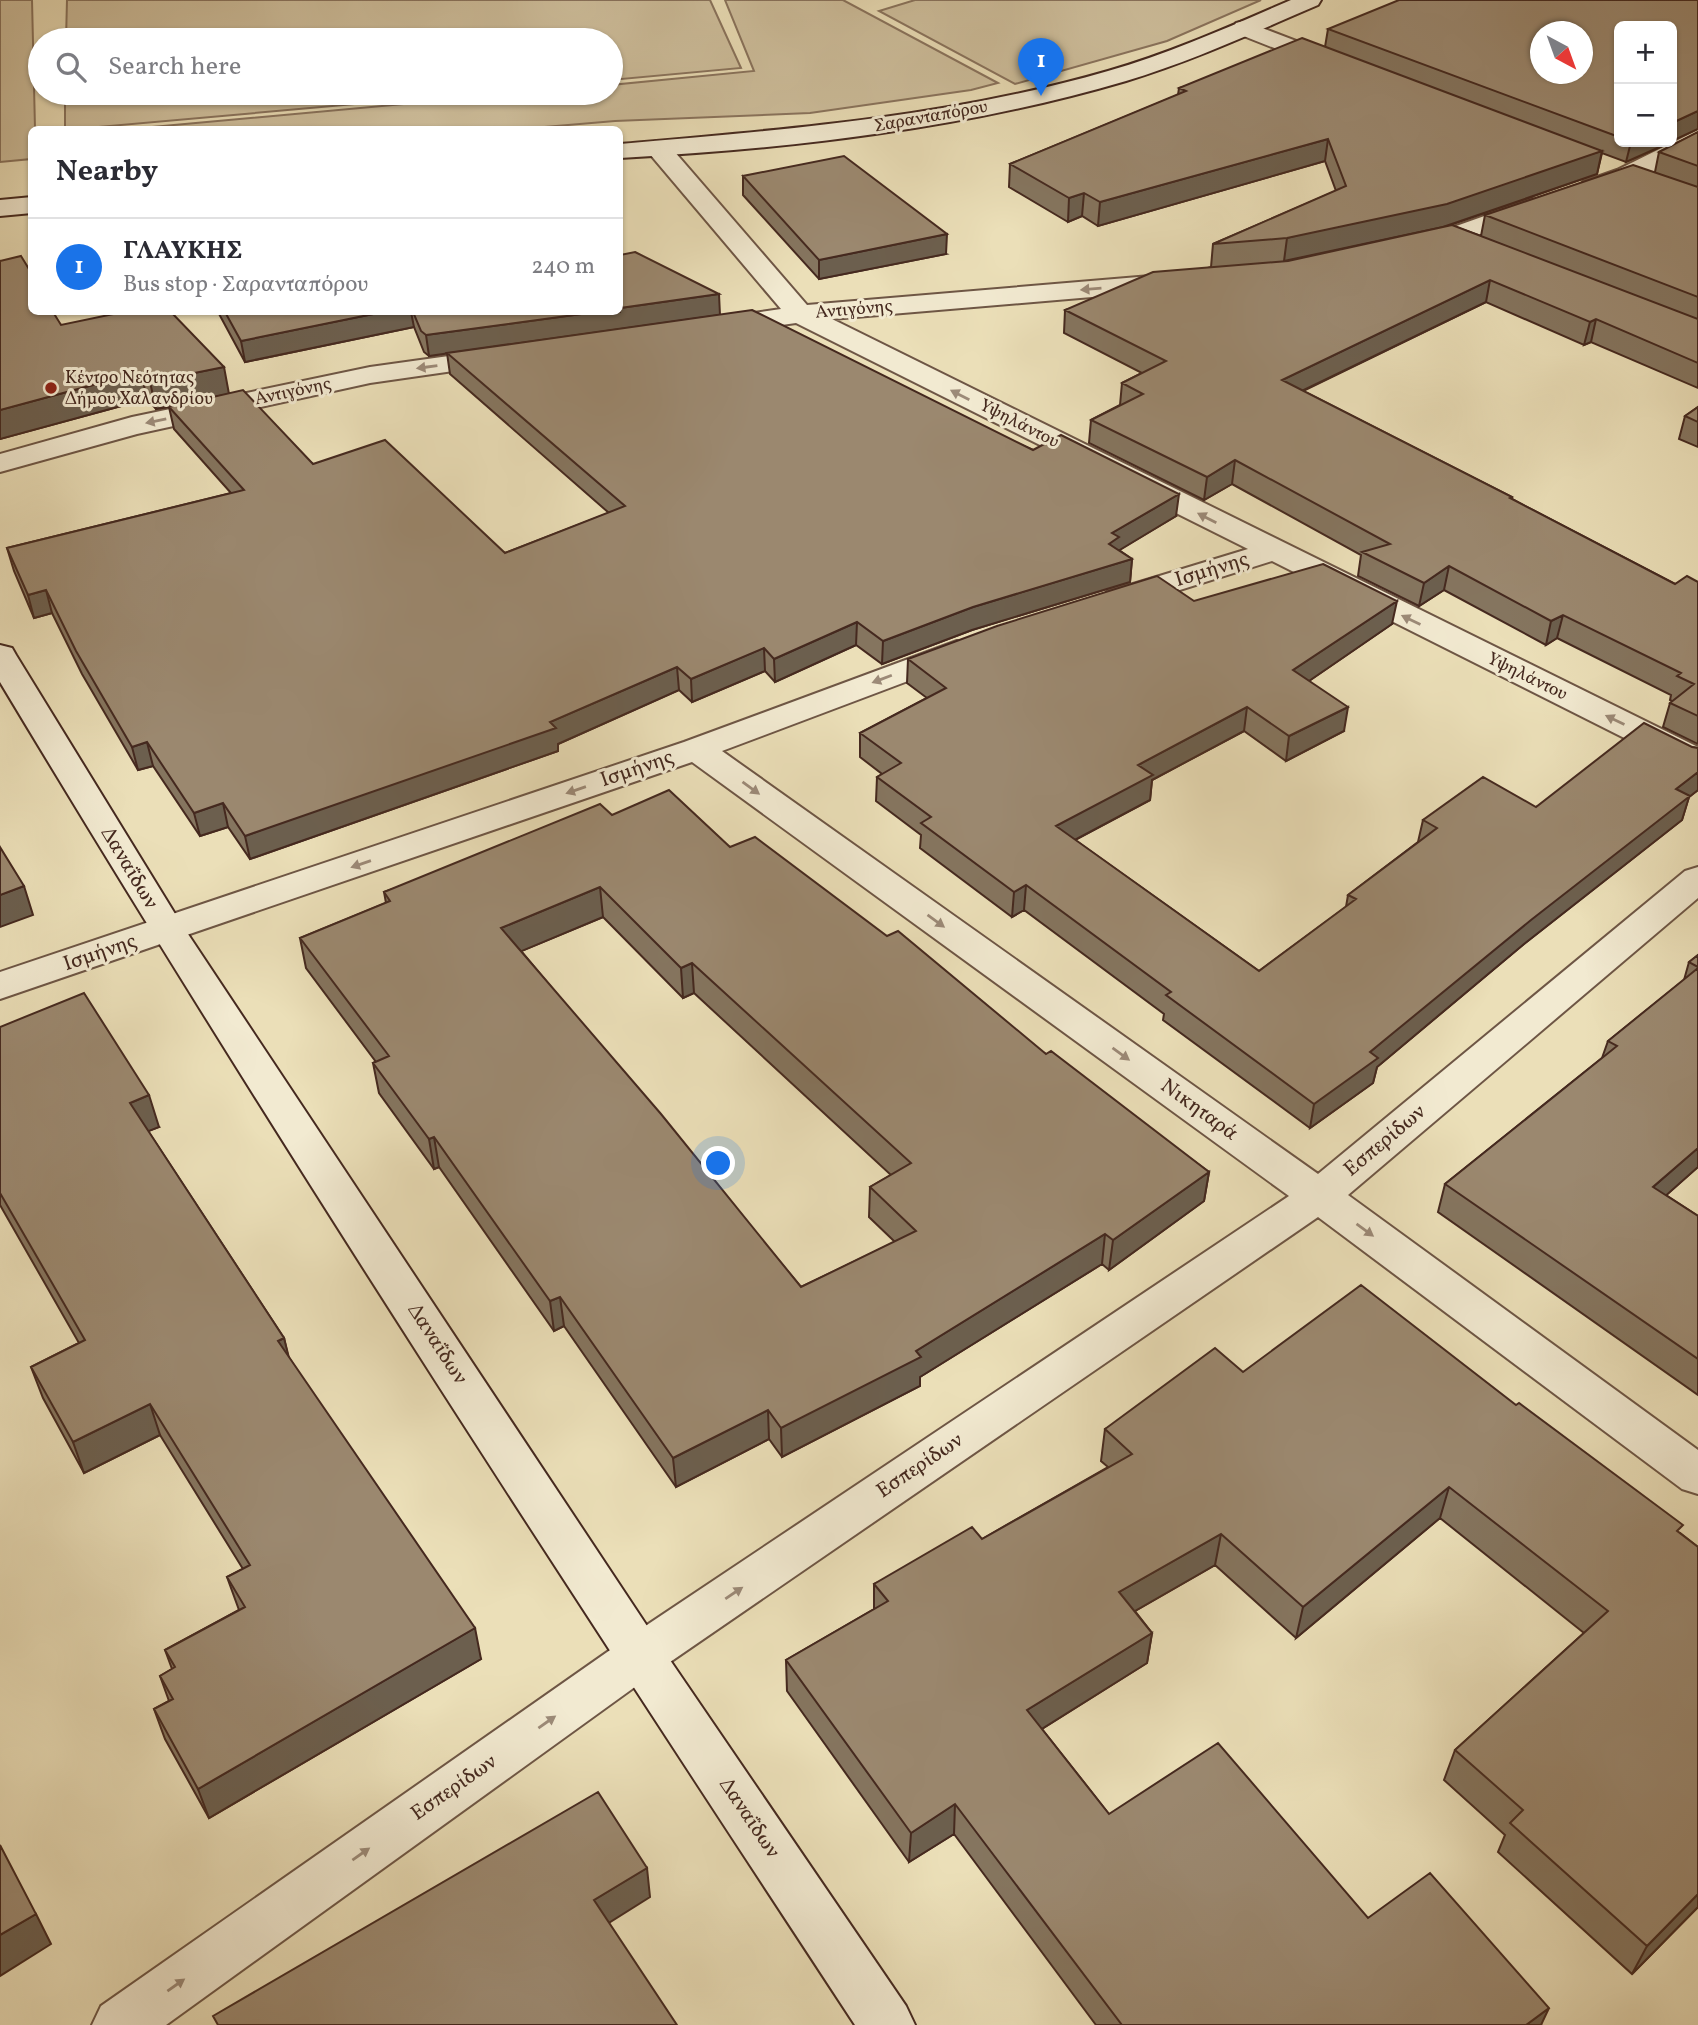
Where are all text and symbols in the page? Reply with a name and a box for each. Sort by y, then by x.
north arrow [1530,21,1593,84]
map controls [1614,21,1677,147]
button: + [1614,21,1677,84]
search box [28,28,623,105]
pin: 1 [1018,38,1064,96]
icon: search [52,48,90,86]
text: Search here [108,49,241,85]
button: − [1614,84,1677,147]
street label: Σαρανταπόρου [872,95,990,139]
text: Nearby [56,151,158,193]
text: ΓΛΑΥΚΗΣ [123,233,242,269]
text: 1 [74,251,84,283]
text: 240 m [531,251,595,283]
text: Bus stop · Σαρανταπόρου [123,269,368,301]
one-way arrow [1079,284,1101,295]
street label: Αντιγόνης [814,294,894,326]
one-way arrow [416,362,438,373]
place label: Κέντρο Νεότητας Δήμου Χαλανδρίου [65,366,213,412]
street label: Αντιγόνης [252,372,334,412]
marker: Κέντρο Νεότητας Δήμου Χαλανδρίου [43,380,59,396]
one-way arrow [950,389,970,400]
street label: Υψηλάντου [975,393,1063,455]
one-way arrow [145,416,167,427]
one-way arrow [1197,513,1217,524]
street label: Ισμήνης [1171,545,1253,595]
one-way arrow [1401,614,1421,625]
street label: Υψηλάντου [1483,647,1571,707]
one-way arrow [872,673,893,684]
one-way arrow [1605,715,1625,726]
street label: Ισμήνης [596,743,678,795]
one-way arrow [742,781,760,795]
one-way arrow [566,785,587,796]
street label: Δαναΐδων [93,821,165,915]
one-way arrow [350,859,371,870]
one-way arrow [927,914,945,928]
street label: Ισμήνης [59,927,141,979]
one-way arrow [1112,1047,1130,1061]
street label: Νικηταρά [1154,1072,1244,1148]
street label: Εσπερίδων [1338,1098,1432,1184]
your location [701,1146,735,1180]
one-way arrow [1356,1223,1374,1237]
street label: Δαναΐδων [400,1298,474,1390]
street label: Εσπερίδων [871,1426,969,1506]
one-way arrow [724,1586,744,1599]
one-way arrow [538,1715,556,1729]
street label: Εσπερίδων [405,1748,503,1828]
street label: Δαναΐδων [711,1772,787,1864]
one-way arrow [352,1847,370,1861]
one-way arrow [167,1979,185,1993]

